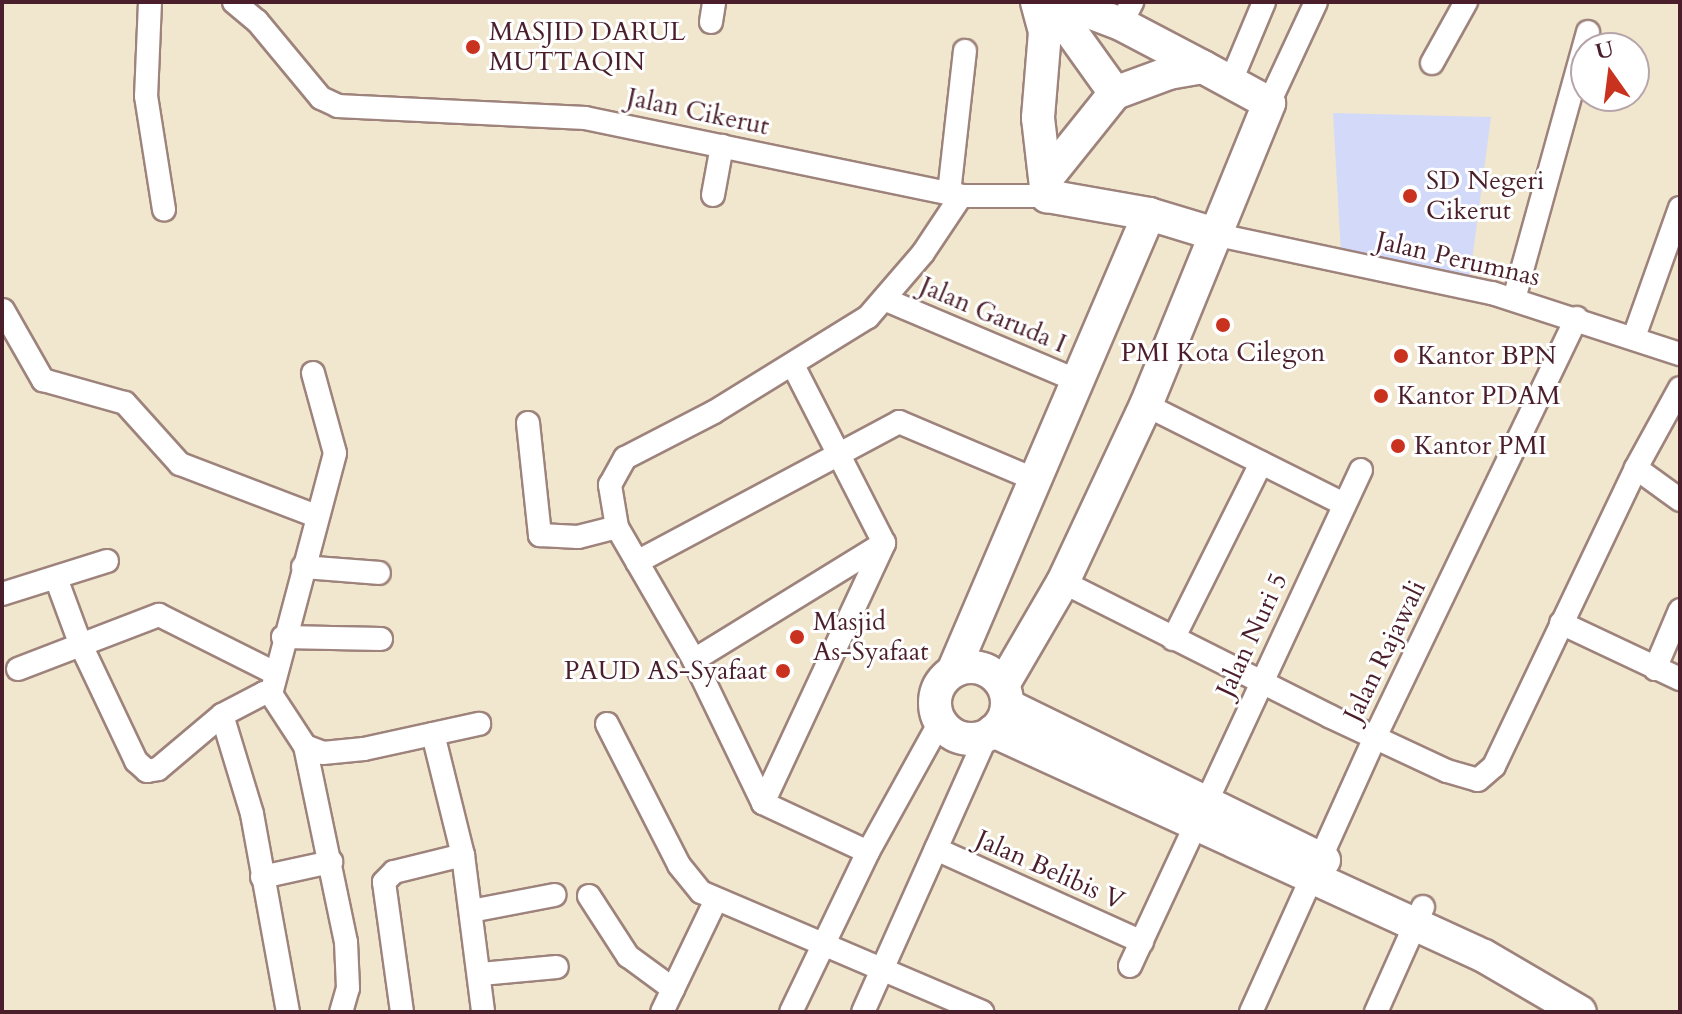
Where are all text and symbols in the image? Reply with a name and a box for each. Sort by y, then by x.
place label: MASJID DARUL MUTTAQIN [489,16,685,78]
north arrow [1570,32,1650,112]
text: U [1592,34,1617,67]
marker: MASJID DARUL MUTTAQIN [464,38,482,56]
street label: Jalan Cikerut [624,82,772,142]
place label: SD Negeri Cikerut [1426,165,1544,226]
marker: SD Negeri Cikerut [1401,187,1419,205]
street label: Jalan Perumnas [1373,225,1543,293]
street label: Jalan Garuda I [915,270,1071,360]
marker: PMI Kota Cilegon [1214,316,1232,334]
place label: PMI Kota Cilegon [1121,337,1325,369]
place label: Kantor BPN [1417,340,1556,372]
marker: Kantor BPN [1392,347,1410,365]
place label: Kantor PDAM [1397,380,1561,412]
marker: Kantor PDAM [1372,387,1390,405]
place label: Kantor PMI [1414,430,1547,462]
marker: Kantor PMI [1389,437,1407,455]
street label: Jalan Nuri 5 [1210,568,1294,702]
street label: Jalan Rajawali [1337,575,1433,727]
place label: Masjid As-Syafaat [813,606,928,668]
marker: Masjid As-Syafaat [788,628,806,646]
place label: PAUD AS-Syafaat [564,655,767,687]
marker: PAUD AS-Syafaat [774,662,792,680]
street label: Jalan Belibis V [971,823,1129,917]

